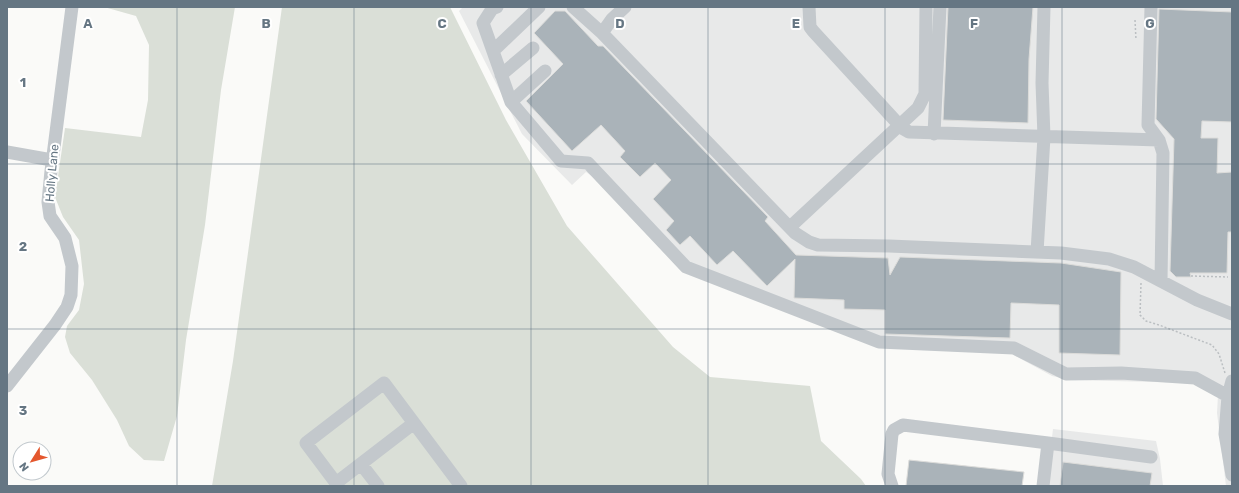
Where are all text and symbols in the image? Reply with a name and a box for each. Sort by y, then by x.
text: A [83,16,93,31]
text: B [261,16,271,31]
text: C [437,16,447,31]
text: D [615,16,625,31]
text: E [792,16,800,31]
text: F [970,16,978,31]
text: G [1145,16,1155,31]
text: 1 [20,75,26,90]
street label: Holly Lane [43,143,62,202]
text: 2 [19,239,27,254]
text: 3 [19,403,28,418]
north arrow [12,441,52,481]
text: N [17,460,32,474]

